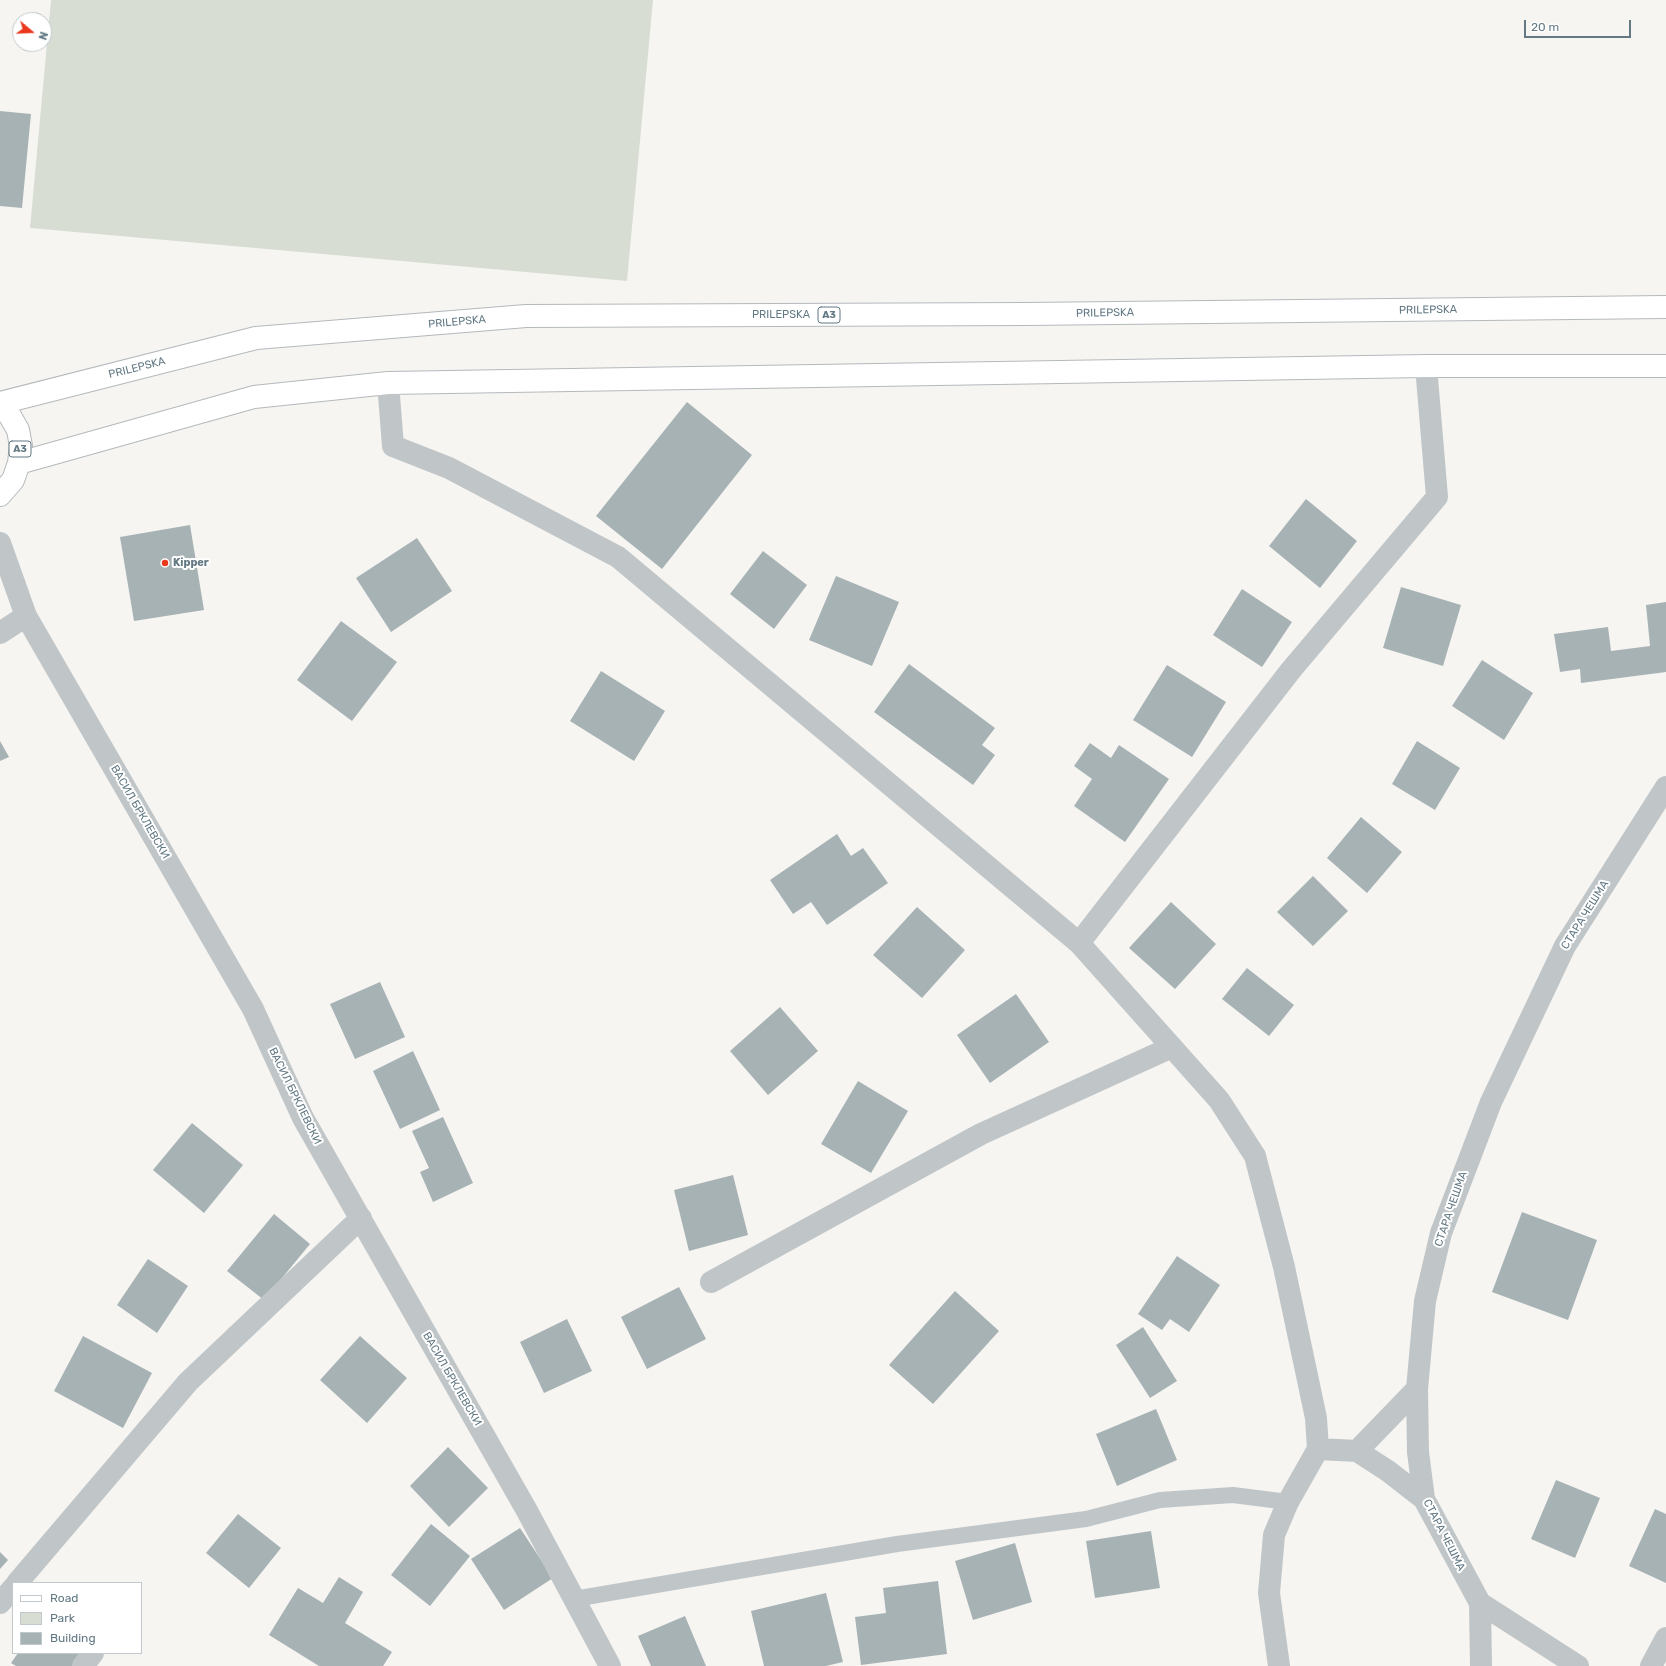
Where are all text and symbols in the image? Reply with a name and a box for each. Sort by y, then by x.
north arrow [12,12,52,52]
scale bar [1526,12,1633,38]
text: 20 m [1531,20,1559,34]
text: N [35,30,50,42]
street label: PRILEPSKA [1399,303,1457,317]
street label: PRILEPSKA [1076,306,1134,320]
road number: A3 [818,307,840,323]
street label: PRILEPSKA [752,308,810,322]
street label: PRILEPSKA [428,313,486,331]
street label: PRILEPSKA [107,355,167,381]
road number: A3 [9,441,31,457]
place label: Kipper [173,556,209,570]
marker: Kipper [160,558,170,568]
street label: ВАСИЛ БРКЛЕВСКИ [108,763,172,861]
street label: СТАРА ЧЕШМА [1559,878,1611,952]
street label: ВАСИЛ БРКЛЕВСКИ [266,1045,324,1147]
street label: СТАРА ЧЕШМА [1432,1170,1470,1248]
street label: ВАСИЛ БРКЛЕВСКИ [420,1330,484,1428]
street label: СТАРА ЧЕШМА [1420,1497,1468,1573]
legend [12,1582,142,1654]
text: Road [50,1591,78,1605]
text: Park [50,1611,75,1625]
text: Building [50,1631,96,1645]

